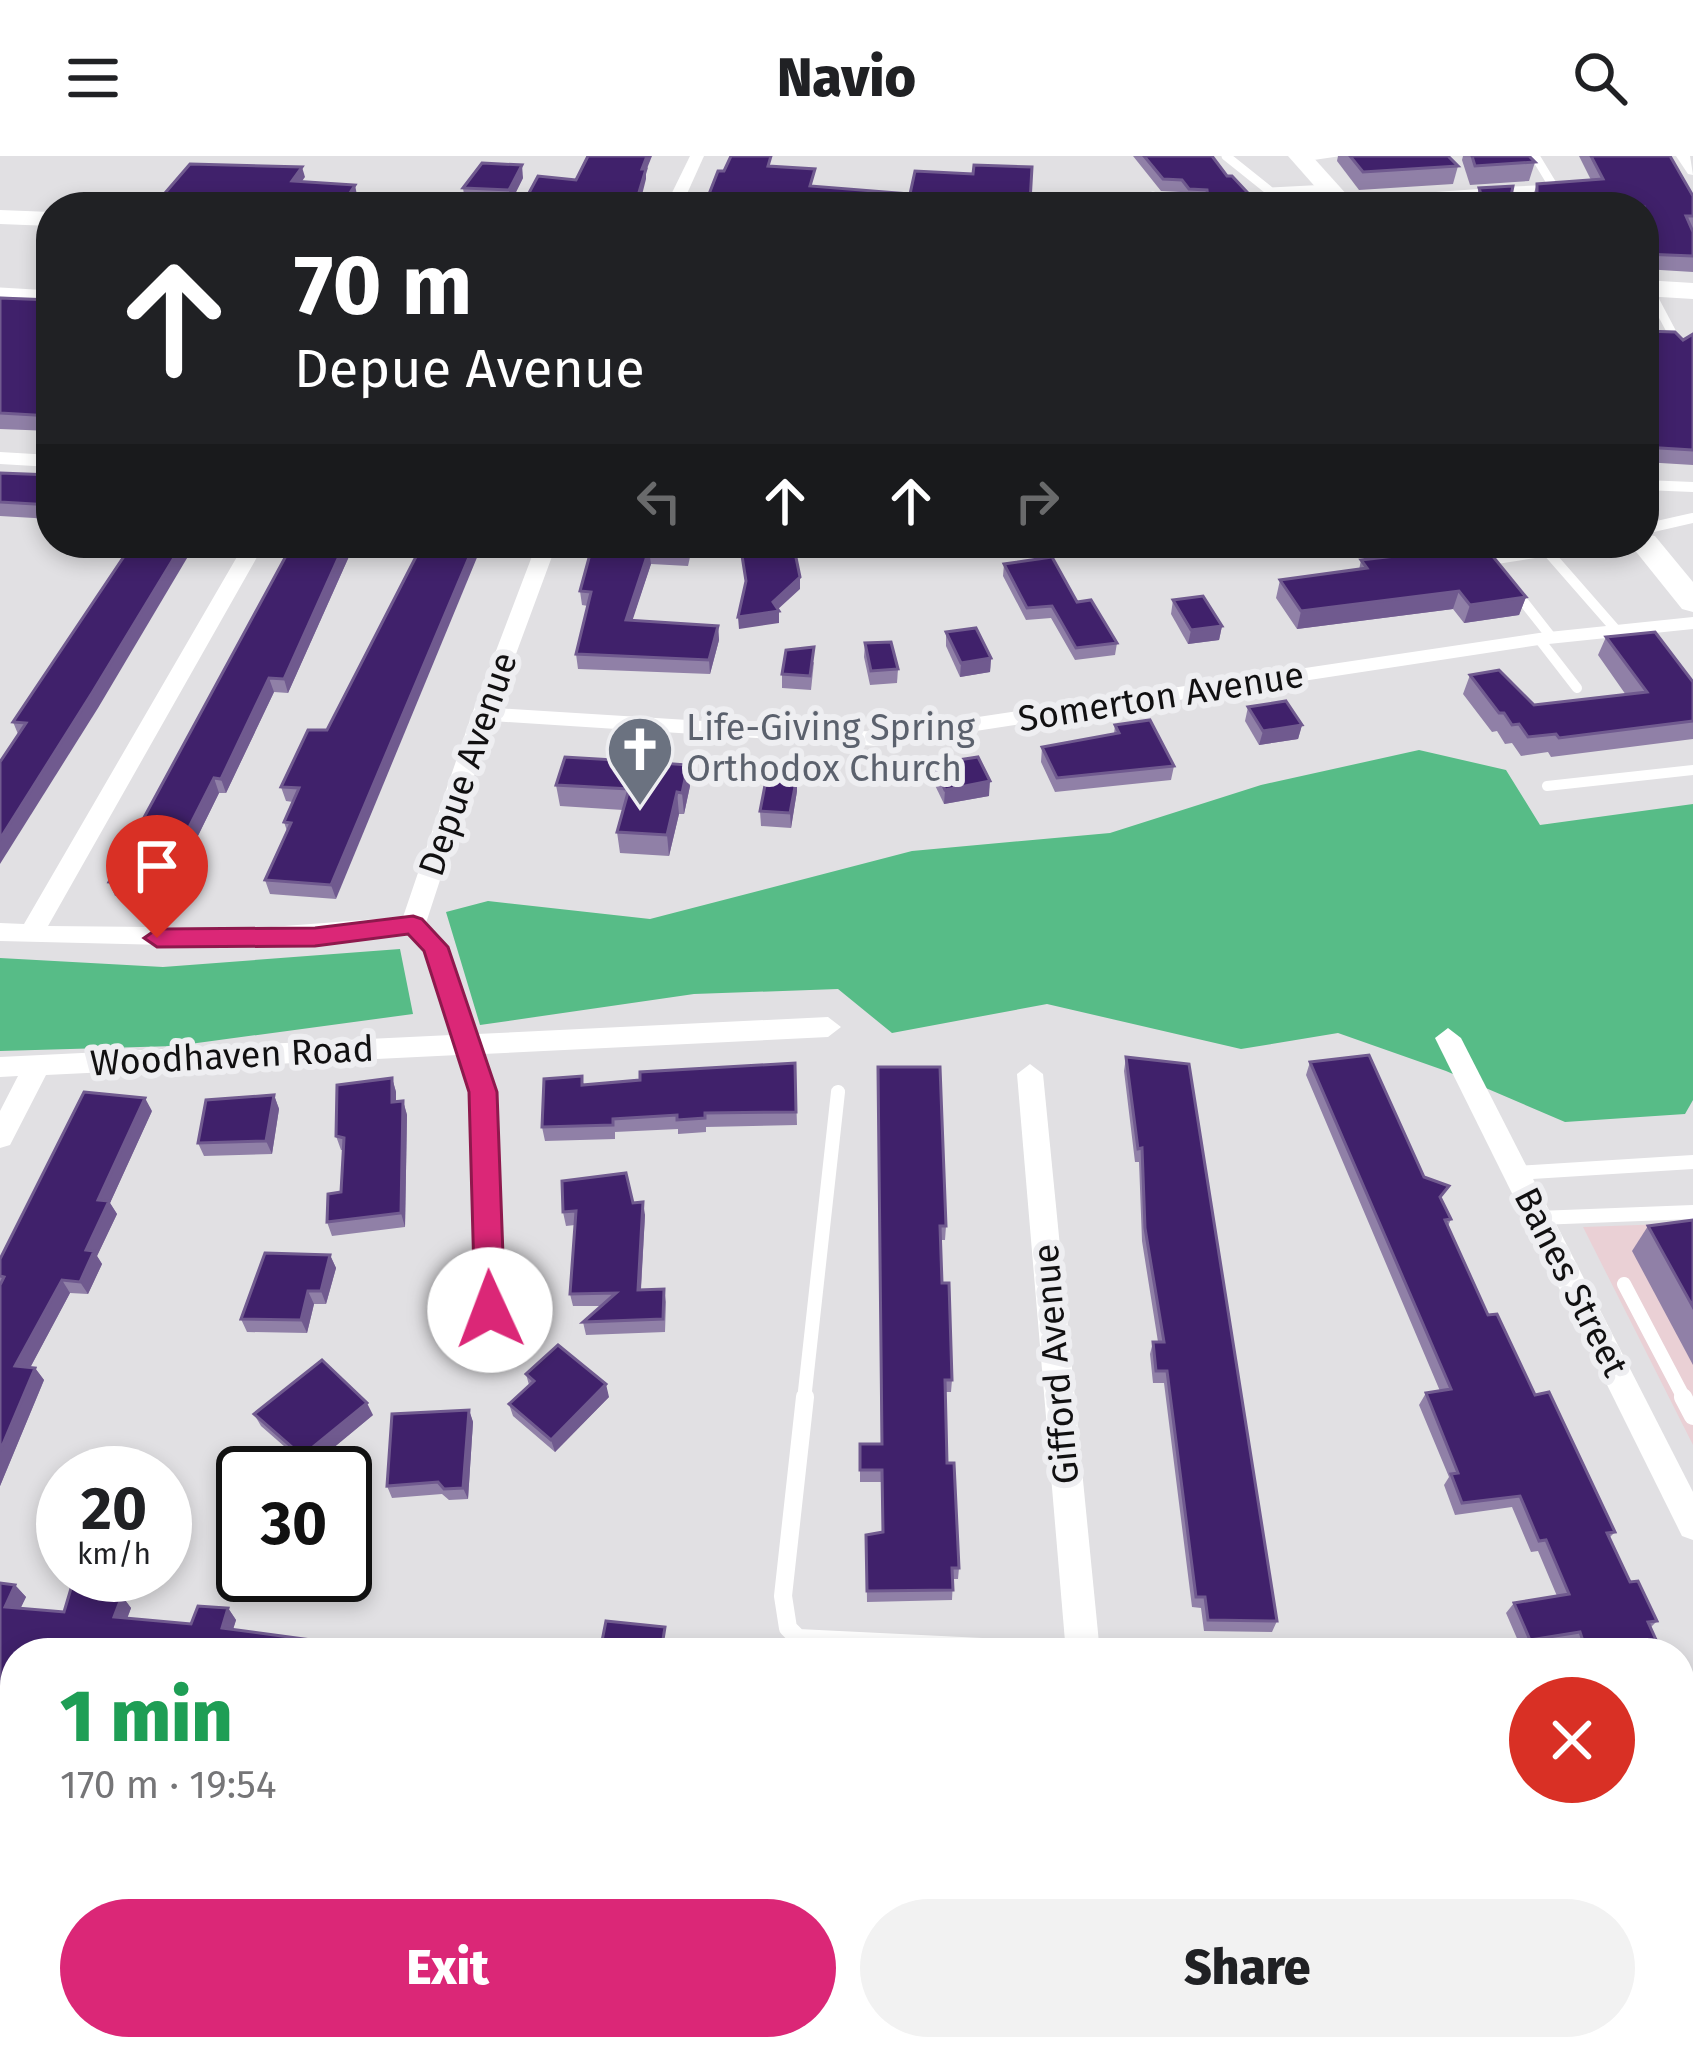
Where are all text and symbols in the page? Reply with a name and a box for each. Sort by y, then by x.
icon: menu [60,45,126,111]
icon: search [1567,45,1633,111]
text: Navio [777,46,916,110]
text: 70 m [294,235,472,336]
icon: ahead [96,240,252,396]
text: Depue Avenue [294,337,645,401]
icon: left [626,468,692,534]
icon: ahead [752,468,818,534]
icon: ahead [878,468,944,534]
icon: right [1004,468,1070,534]
street label: Depue Avenue [409,646,527,882]
street label: Somerton Avenue [1015,653,1307,741]
place label: Life-Giving Spring Orthodox Church [686,706,975,791]
church icon: Life-Giving Spring Orthodox Church [605,714,675,808]
pin [106,815,208,938]
icon: arrive [124,833,190,899]
street label: Woodhaven Road [89,1027,375,1085]
street label: Banes Street [1505,1180,1637,1384]
street label: Gifford Avenue [1024,1242,1088,1486]
position arrow [427,1247,553,1373]
speed limit sign: 30 [216,1446,372,1602]
text: 20 [81,1473,147,1545]
text: km/h [77,1536,151,1572]
text: 1 min [60,1674,233,1760]
button: close [1509,1677,1635,1803]
text: 170 m · 19:54 [60,1762,276,1808]
button: Exit [60,1899,836,2037]
button: Share [860,1899,1635,2037]

